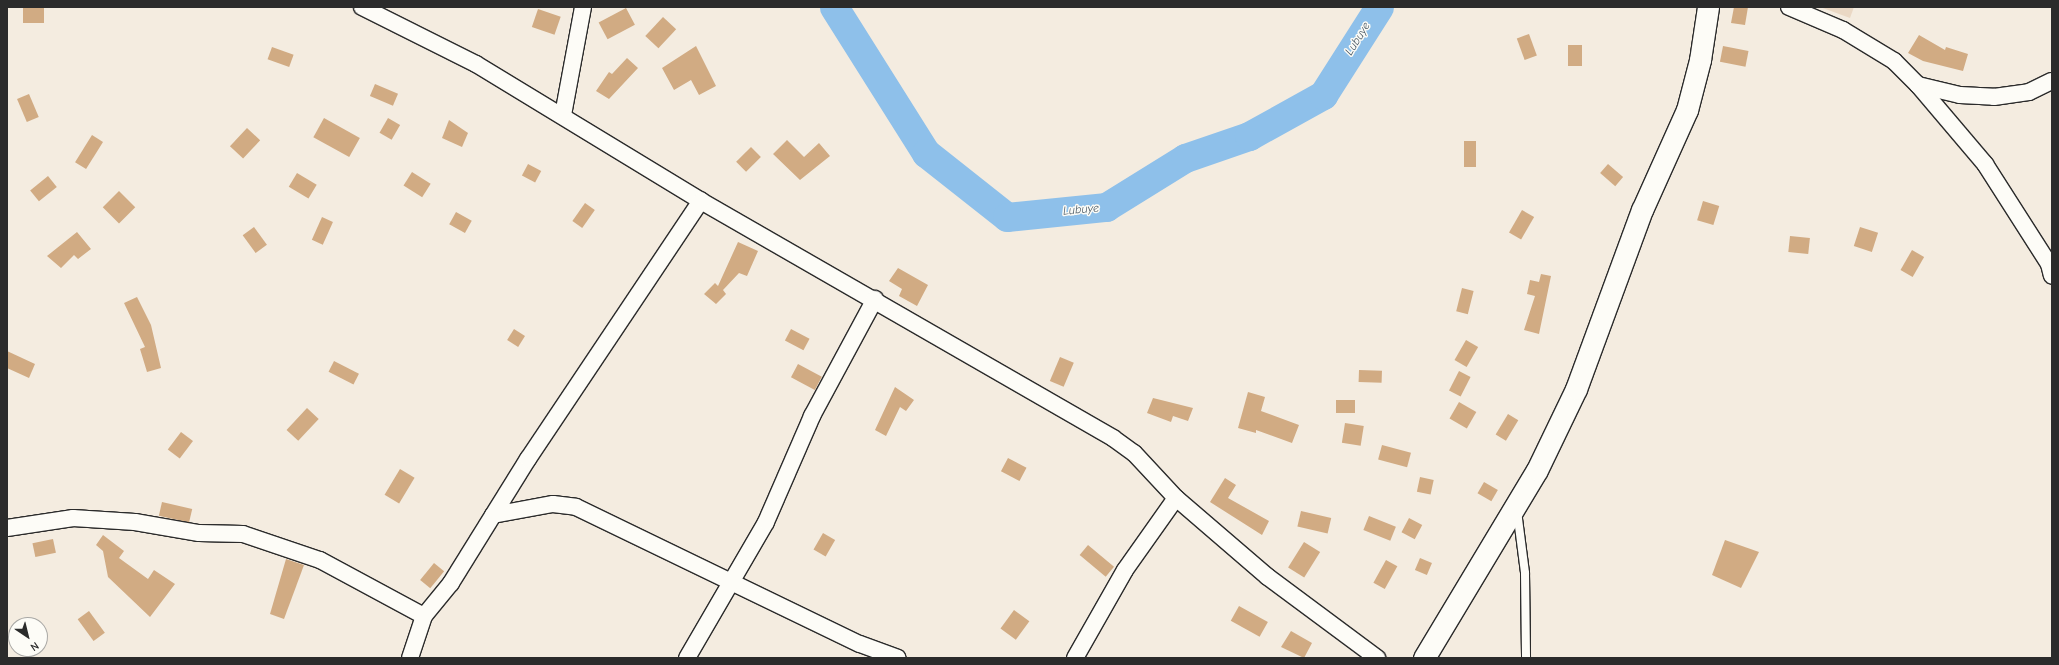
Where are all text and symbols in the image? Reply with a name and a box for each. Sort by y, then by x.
water label: Lubuye [1342,20,1374,58]
water label: Lubuye [1062,201,1100,219]
north arrow [8,617,48,657]
text: N [28,639,41,654]

